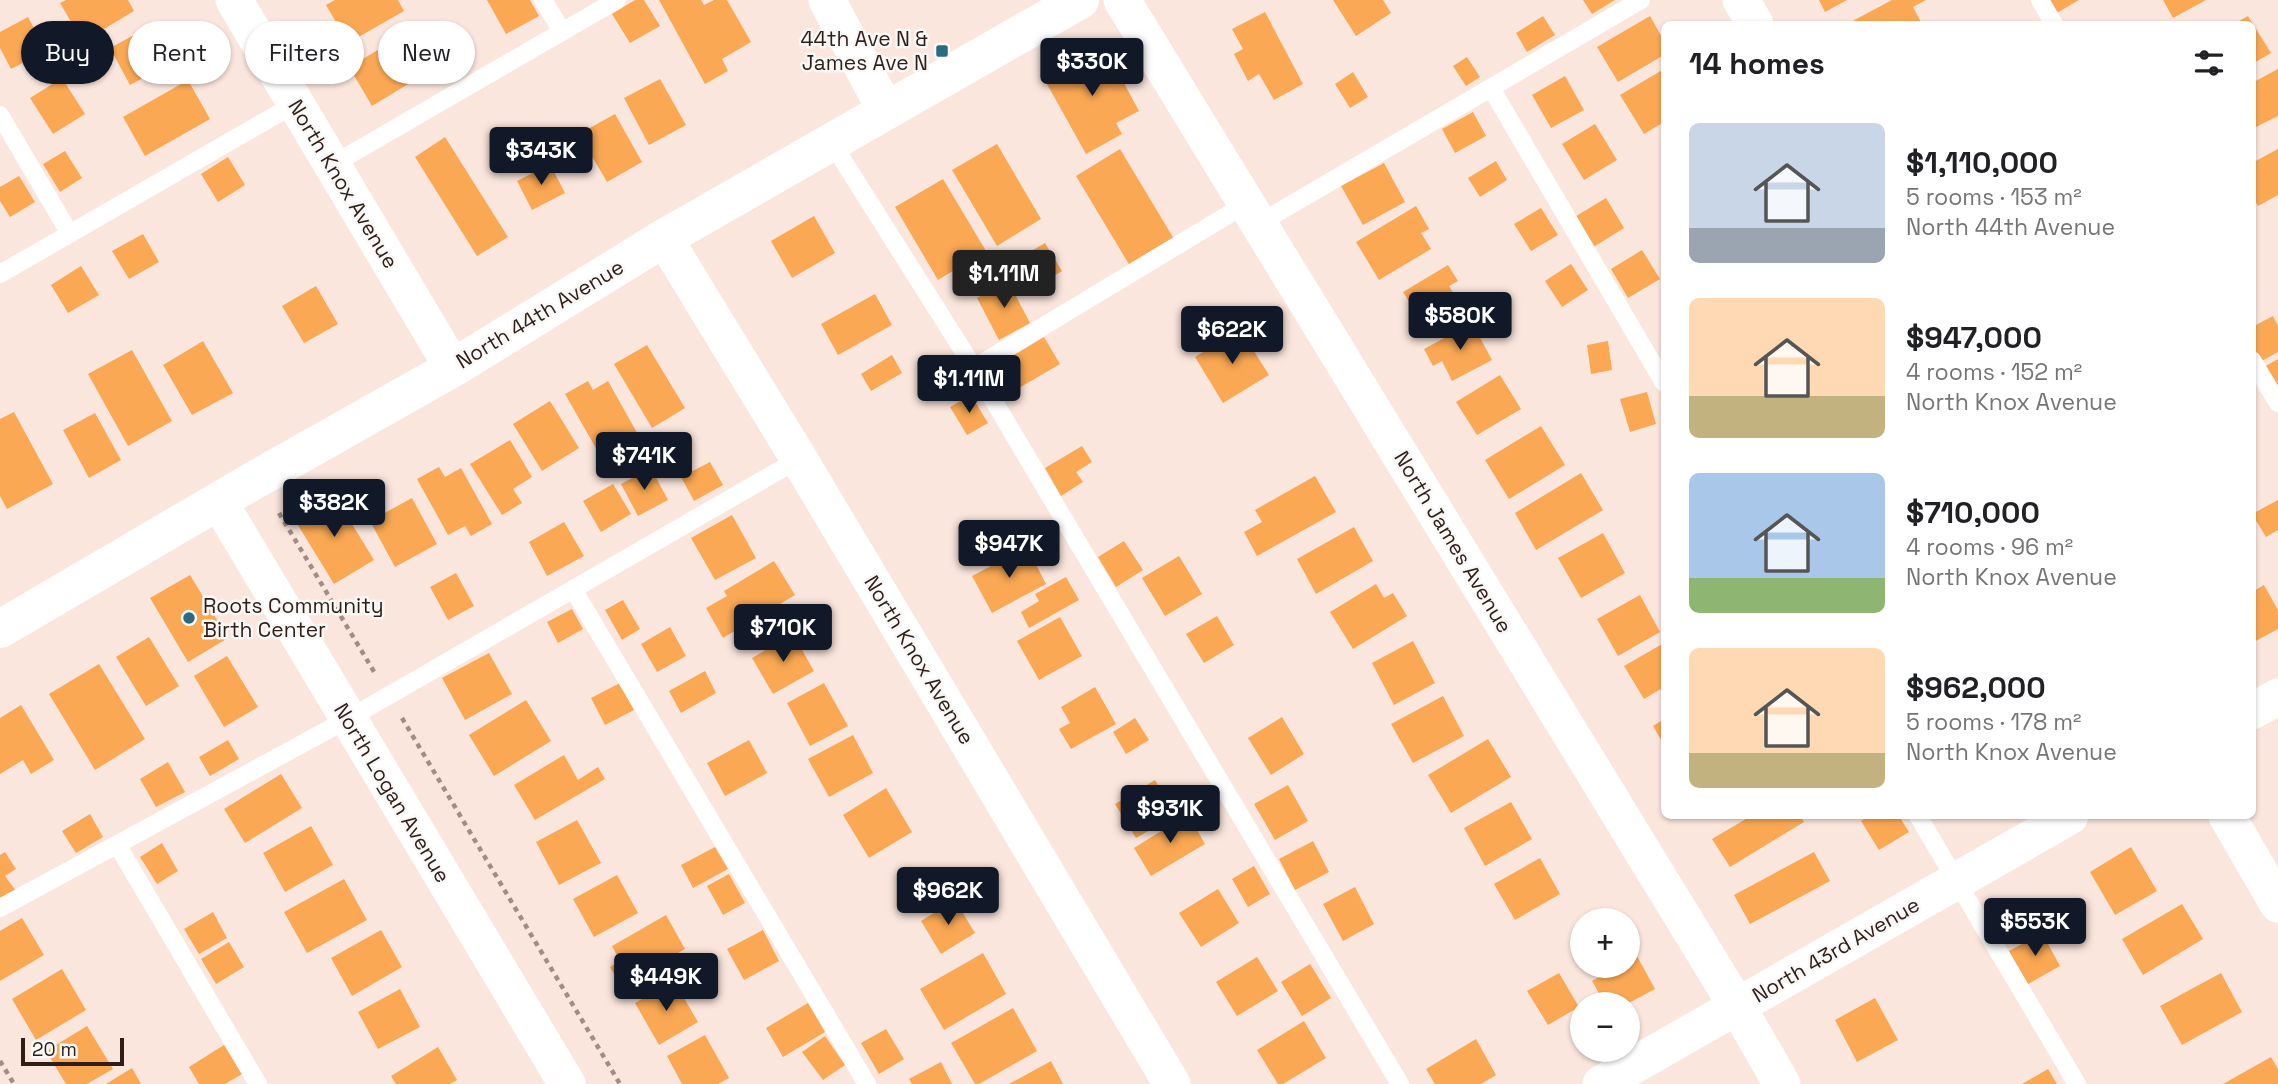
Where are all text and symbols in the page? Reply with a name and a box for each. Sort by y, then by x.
chip: Buy [21,21,114,84]
chip: Rent [128,21,231,84]
chip: Filters [245,21,364,84]
chip: New [378,21,475,84]
place label: 44th Ave N & James Ave N [801,25,928,76]
pin: $330K [1043,38,1141,98]
marker: 44th Ave N & James Ave N [934,43,950,59]
text: 14 homes [1689,44,1825,83]
icon: filters [2190,44,2228,82]
text: $330K [1056,46,1128,76]
street label: North Knox Avenue [282,94,405,273]
pin: $343K [492,128,590,187]
text: $343K [506,135,576,165]
text: $1,110,000 [1906,143,2058,182]
icon: home [1745,151,1829,235]
text: 5 rooms · 153 m² [1906,182,2082,212]
text: North 44th Avenue [1906,212,2115,242]
pin: $1.11M [947,250,1061,310]
street label: North 44th Avenue [451,253,628,374]
text: $1.11M [968,258,1040,288]
pin: $580K [1411,292,1509,352]
text: $580K [1425,300,1495,330]
pin: $622K [1183,306,1281,366]
text: $622K [1197,314,1267,344]
text: $947,000 [1906,318,2042,357]
icon: home [1745,326,1829,410]
pin: $1.11M [912,356,1026,415]
text: 4 rooms · 152 m² [1906,357,2082,387]
text: $1.11M [933,363,1005,393]
text: North Knox Avenue [1906,387,2117,417]
pin: $741K [595,433,693,492]
text: $741K [612,440,676,470]
street label: North James Avenue [1388,446,1518,638]
pin: $382K [285,480,383,539]
text: $382K [299,487,369,517]
text: $710,000 [1906,493,2040,532]
icon: home [1745,501,1829,585]
pin: $947K [960,520,1058,580]
text: $947K [975,528,1043,558]
text: 4 rooms · 96 m² [1906,532,2073,562]
text: North Knox Avenue [1906,562,2117,592]
street label: North Knox Avenue [858,570,981,749]
place label: Roots Community Birth Center [203,592,384,643]
pin: $710K [734,604,832,664]
marker: Roots Community Birth Center [181,610,197,626]
text: $710K [750,612,816,642]
text: $962,000 [1906,668,2046,707]
icon: home [1745,676,1829,760]
street label: North Logan Avenue [328,698,457,887]
text: 5 rooms · 178 m² [1906,707,2081,737]
text: North Knox Avenue [1906,737,2117,767]
pin: $931K [1121,786,1219,845]
text: $931K [1137,793,1203,823]
pin: $962K [899,867,997,927]
text: $962K [913,875,983,905]
street label: North 43rd Avenue [1747,891,1924,1008]
pin: $553K [1986,898,2084,958]
text: $553K [2000,906,2070,936]
map controls [1570,908,1640,1062]
button: + [1570,908,1640,978]
pin: $449K [617,954,715,1013]
text: $449K [630,961,702,991]
button: − [1570,992,1640,1062]
scale bar [21,1035,124,1067]
text: 20 m [32,1037,77,1062]

